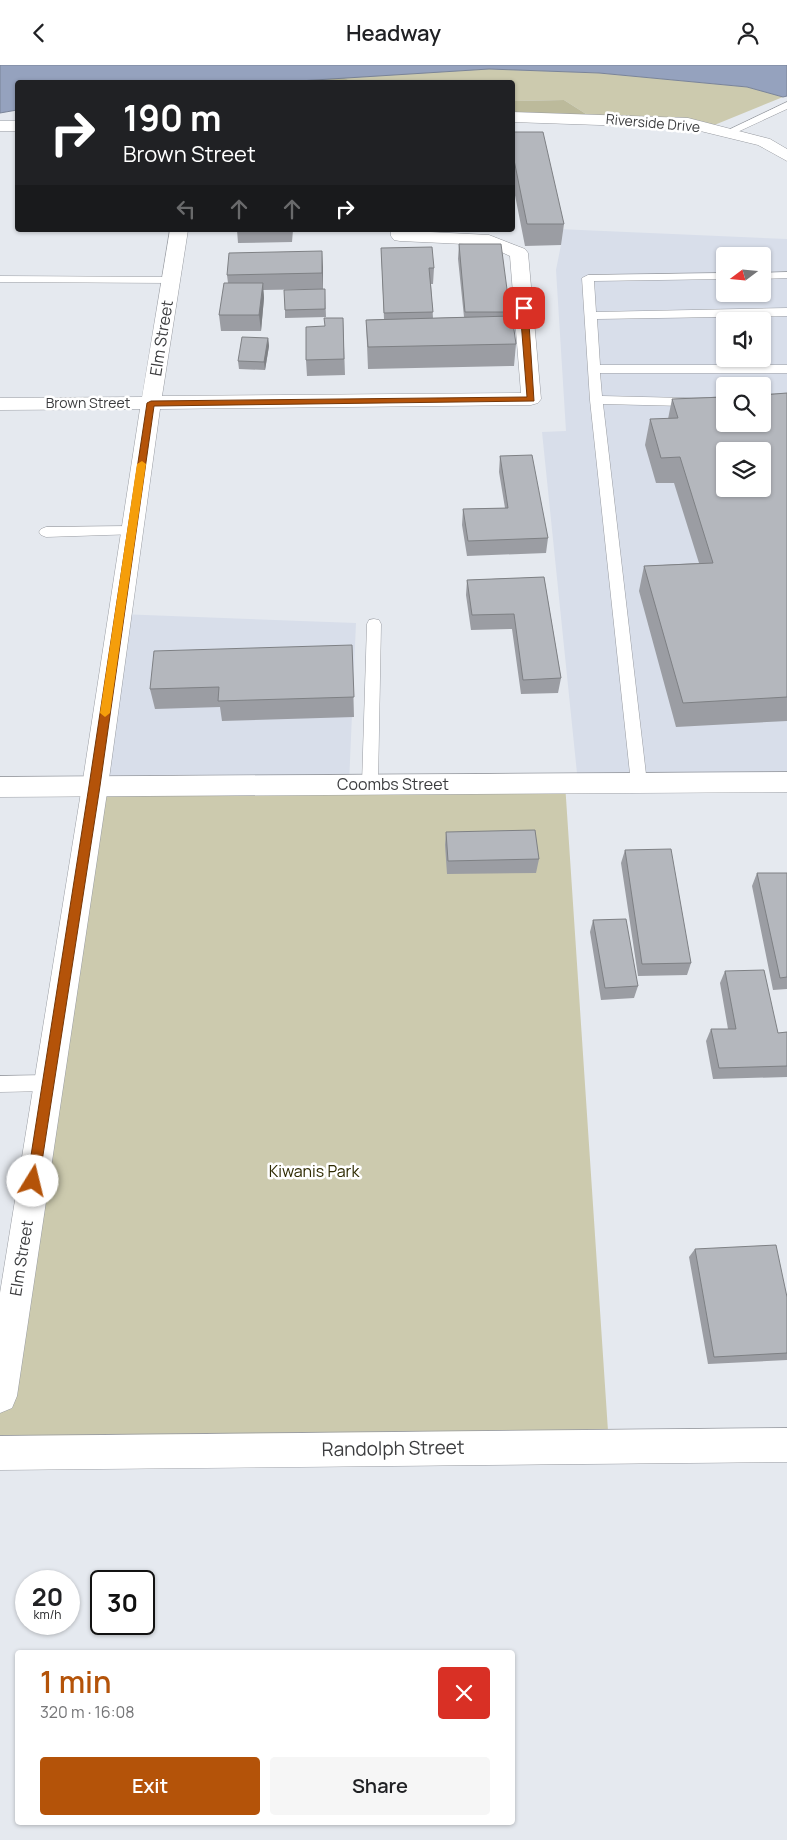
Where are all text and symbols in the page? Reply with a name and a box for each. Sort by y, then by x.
text: Headway [346,18,441,48]
icon: back [25,19,53,47]
icon: person [734,19,762,47]
text: 190 m [123,94,222,142]
icon: right [40,100,105,165]
street label: Riverside Drive [605,109,701,136]
text: Brown Street [123,139,256,169]
icon: left [172,195,200,223]
icon: ahead [225,195,253,223]
icon: ahead [278,195,306,223]
icon: right [331,195,359,223]
north arrow [716,247,771,303]
map controls [716,247,771,497]
pin [503,287,545,329]
icon: arrive [510,294,538,322]
street label: Elm Street [144,298,178,378]
button: sound [716,312,771,367]
button: search [716,377,771,432]
street label: Brown Street [46,393,131,412]
button: layers [716,442,771,497]
street label: Coombs Street [337,773,449,795]
position arrow [6,1154,58,1206]
park label: Kiwanis Park [269,1160,360,1182]
street label: Elm Street [4,1218,38,1298]
street label: Randolph Street [321,1434,465,1462]
speed limit sign: 30 [90,1570,155,1635]
text: 20 [32,1579,63,1614]
text: km/h [34,1606,61,1623]
text: 1 min [40,1661,112,1702]
button: close [438,1667,490,1719]
text: 320 m · 16:08 [40,1701,135,1723]
button: Exit [40,1757,260,1815]
button: Share [270,1757,490,1815]

